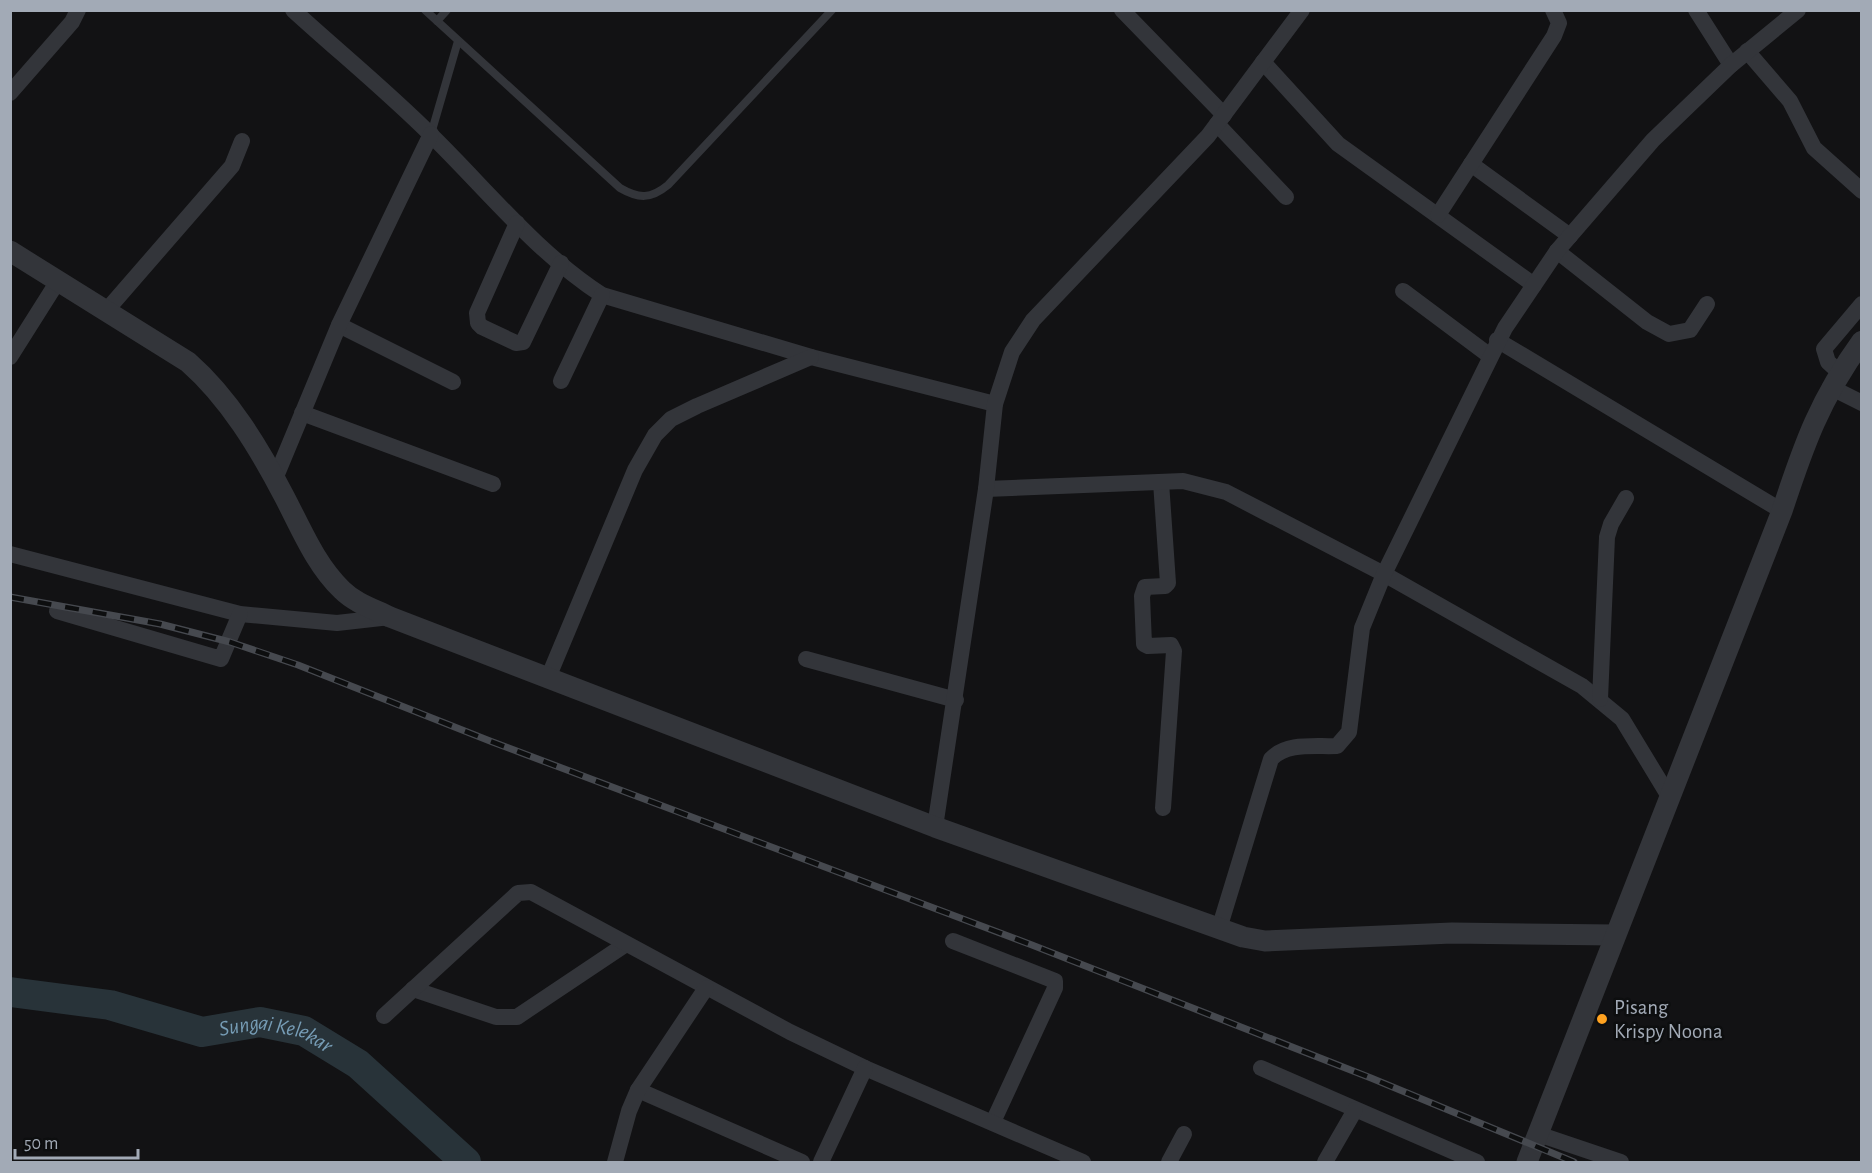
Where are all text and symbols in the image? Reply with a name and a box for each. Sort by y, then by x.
place label: Pisang Krispy Noona [1614,997,1723,1042]
water label: Sungai Kelekar [217,1011,337,1057]
marker: Pisang Krispy Noona [1595,1012,1609,1026]
scale bar [15,1122,138,1160]
text: 50 m [24,1135,58,1153]

